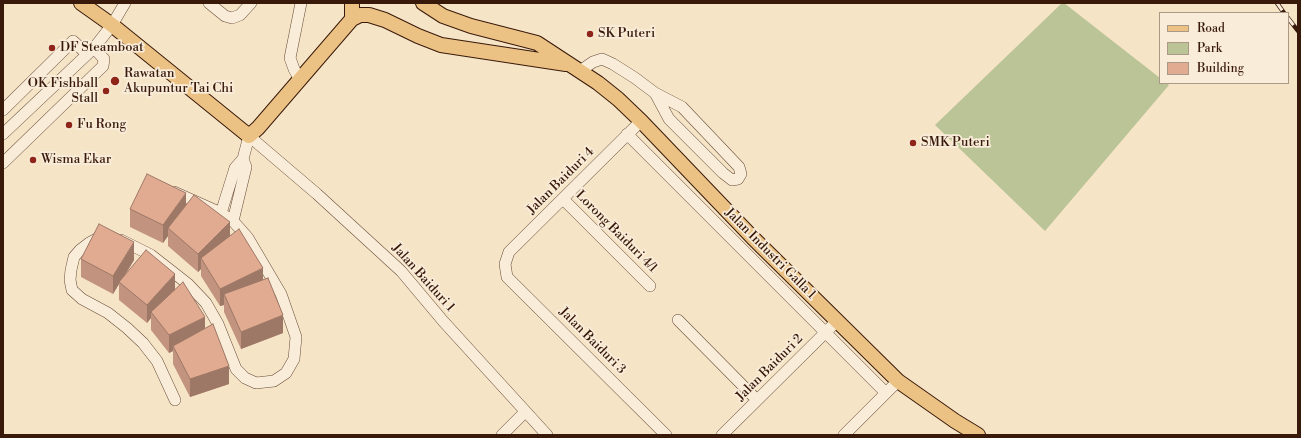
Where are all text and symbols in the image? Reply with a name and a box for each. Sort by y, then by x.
legend [1159,12,1289,84]
text: Road [1197,21,1225,36]
place label: SK Puteri [598,26,655,42]
marker: SK Puteri [585,29,595,39]
place label: DF Steamboat [60,40,144,56]
text: Park [1197,41,1222,56]
marker: DF Steamboat [47,43,57,53]
text: Building [1197,61,1244,76]
place label: Rawatan Akupuntur Tai Chi [124,66,233,97]
marker: Rawatan Akupuntur Tai Chi [109,75,121,87]
place label: OK Fishball Stall [28,76,98,107]
marker: OK Fishball Stall [101,86,111,96]
place label: Fu Rong [77,117,126,133]
marker: Fu Rong [64,120,74,130]
place label: SMK Puteri [921,135,990,151]
marker: SMK Puteri [908,138,918,148]
street label: Jalan Baiduri 4 [524,144,598,218]
place label: Wisma Ekar [41,152,111,168]
marker: Wisma Ekar [28,155,38,165]
street label: Lorong Baiduri 4/1 [572,188,660,276]
street label: Jalan Industri Galla 1 [721,205,819,303]
street label: Jalan Baiduri 1 [388,241,458,315]
street label: Jalan Baiduri 3 [555,304,629,378]
street label: Jalan Baiduri 2 [733,331,807,405]

